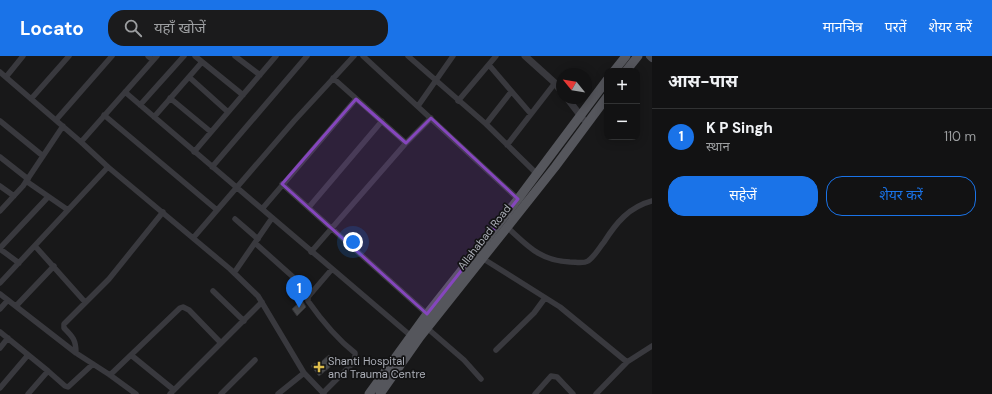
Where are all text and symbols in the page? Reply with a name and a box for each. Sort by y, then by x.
search box [108,10,388,46]
text: Locato [20,16,84,41]
icon: search [122,17,144,39]
text: यहाँ खोजें [154,18,206,38]
text: मानचित्र [823,18,863,36]
text: परतें [885,18,906,36]
text: शेयर करें [928,18,972,36]
north arrow [556,68,592,104]
map controls [604,68,640,140]
button: + [604,68,640,104]
text: आस-पास [668,70,738,92]
button: − [604,104,640,140]
text: K P Singh [706,118,773,138]
text: 1 [679,128,683,145]
text: 110 m [944,128,976,145]
text: स्थान [706,138,730,155]
button: सहेजें [668,176,818,216]
button: शेयर करें [826,176,976,216]
street label: Allahabad Road [454,202,514,272]
your location [343,232,363,252]
pin: 1 [286,275,312,308]
place label: Shanti Hospital and Trauma Centre [328,354,426,381]
marker: Shanti Hospital and Trauma Centre [313,361,325,373]

